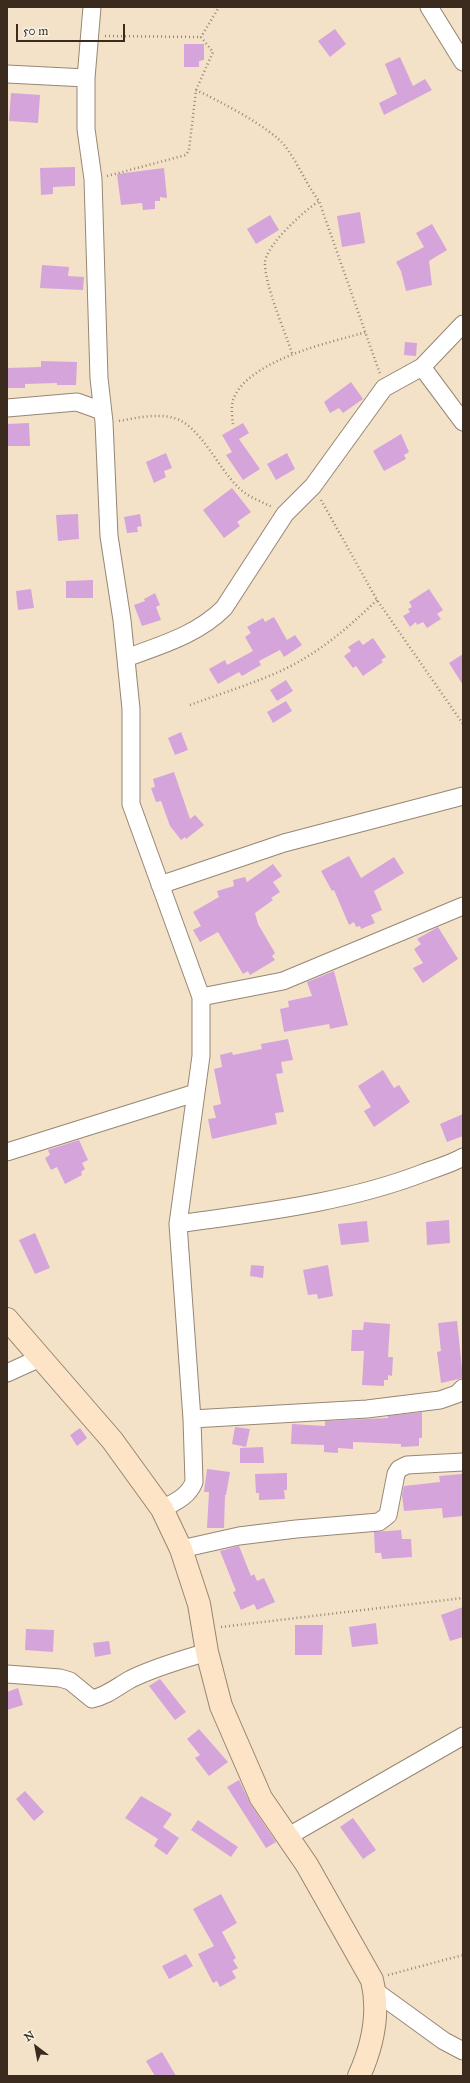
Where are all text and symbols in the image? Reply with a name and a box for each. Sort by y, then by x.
scale bar [18,16,127,42]
text: 50 m [23,24,48,38]
north arrow [16,2027,56,2067]
text: N [22,2028,37,2044]

